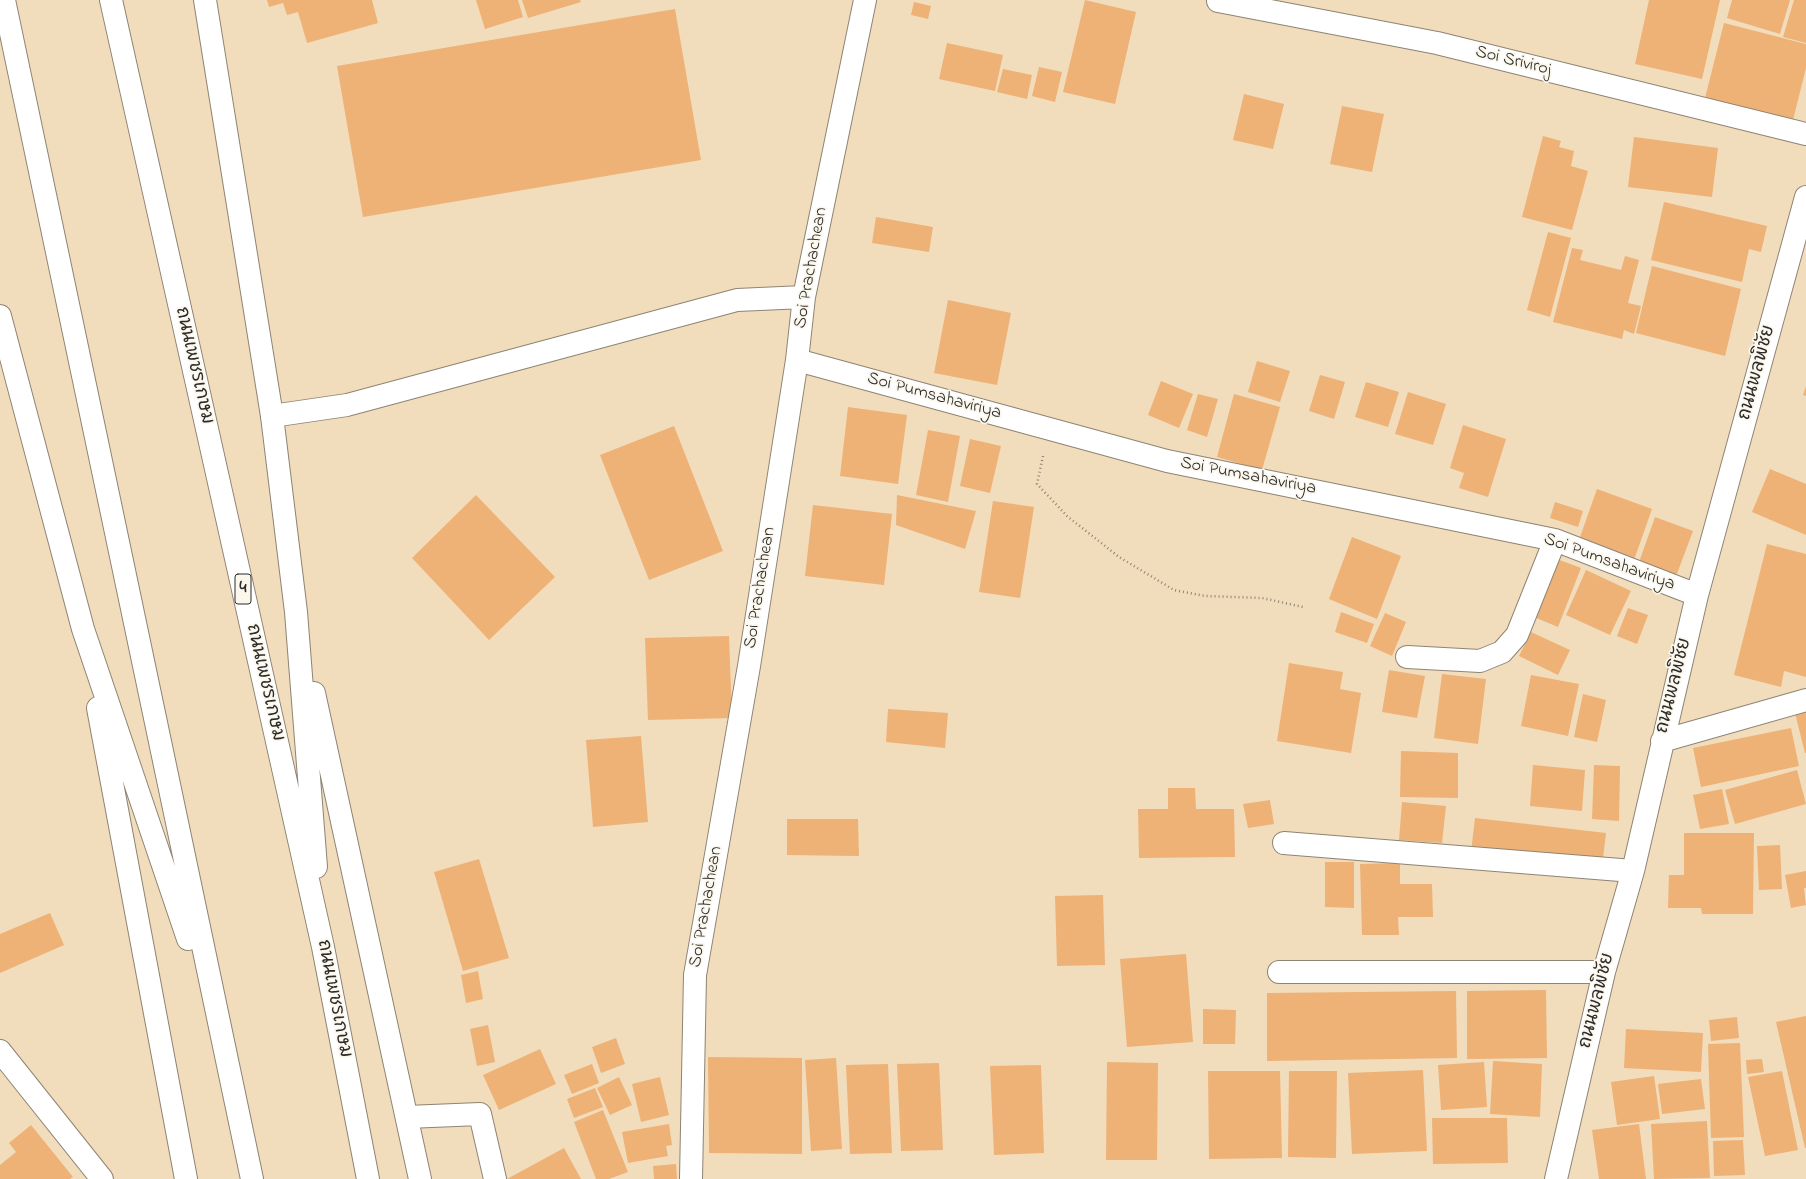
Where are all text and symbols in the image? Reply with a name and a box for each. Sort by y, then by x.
street label: Soi Sriviroj [1473,42,1553,82]
street label: Soi Prachachean [791,206,833,330]
street label: ถนนเพชรเกษม [169,305,217,427]
street label: ถนนพลพิชัย [1735,323,1781,423]
street label: Soi Pumsahaviriya [865,369,1003,425]
street label: Soi Pumsahaviriya [1178,453,1318,501]
street label: Soi Prachachean [741,526,781,650]
street label: Soi Pumsahaviriya [1540,529,1678,597]
road number: 4 [235,574,251,604]
street label: ถนนเพชรเกษม [240,622,288,744]
street label: ถนนพลพิชัย [1653,636,1697,736]
street label: Soi Prachachean [686,845,728,969]
street label: ถนนเพชรเกษม [311,938,355,1060]
street label: ถนนพลพิชัย [1576,951,1620,1051]

